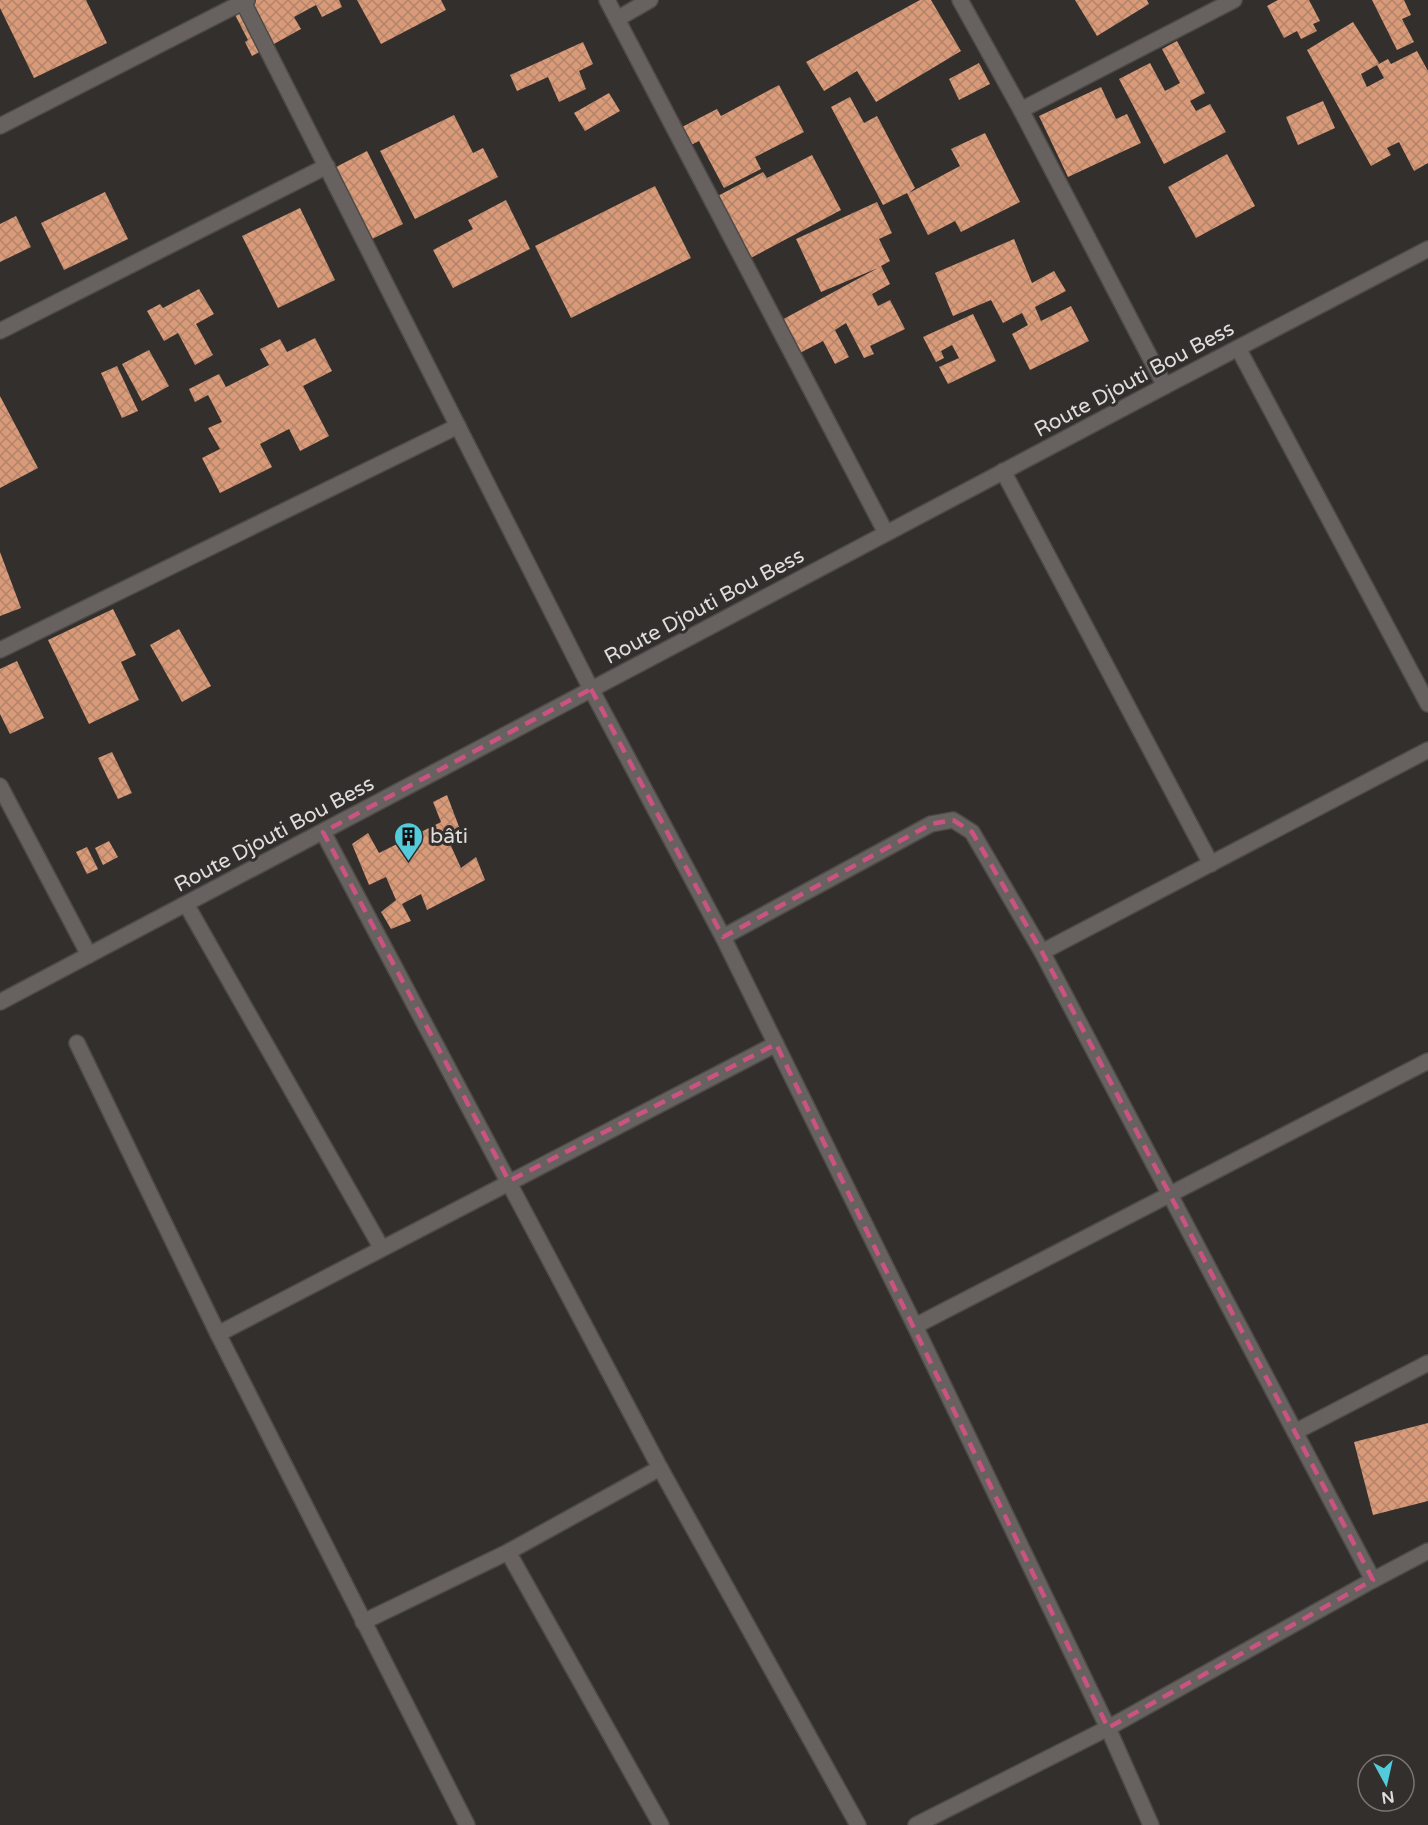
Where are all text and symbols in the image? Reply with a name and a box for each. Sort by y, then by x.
street label: Route Djouti Bou Bess [1030,316,1238,443]
street label: Route Djouti Bou Bess [600,543,808,670]
street label: Route Djouti Bou Bess [170,771,378,898]
building icon: bâti [393,820,425,862]
place label: bâti [430,824,468,849]
north arrow [1356,1753,1416,1813]
text: N [1380,1786,1396,1808]

